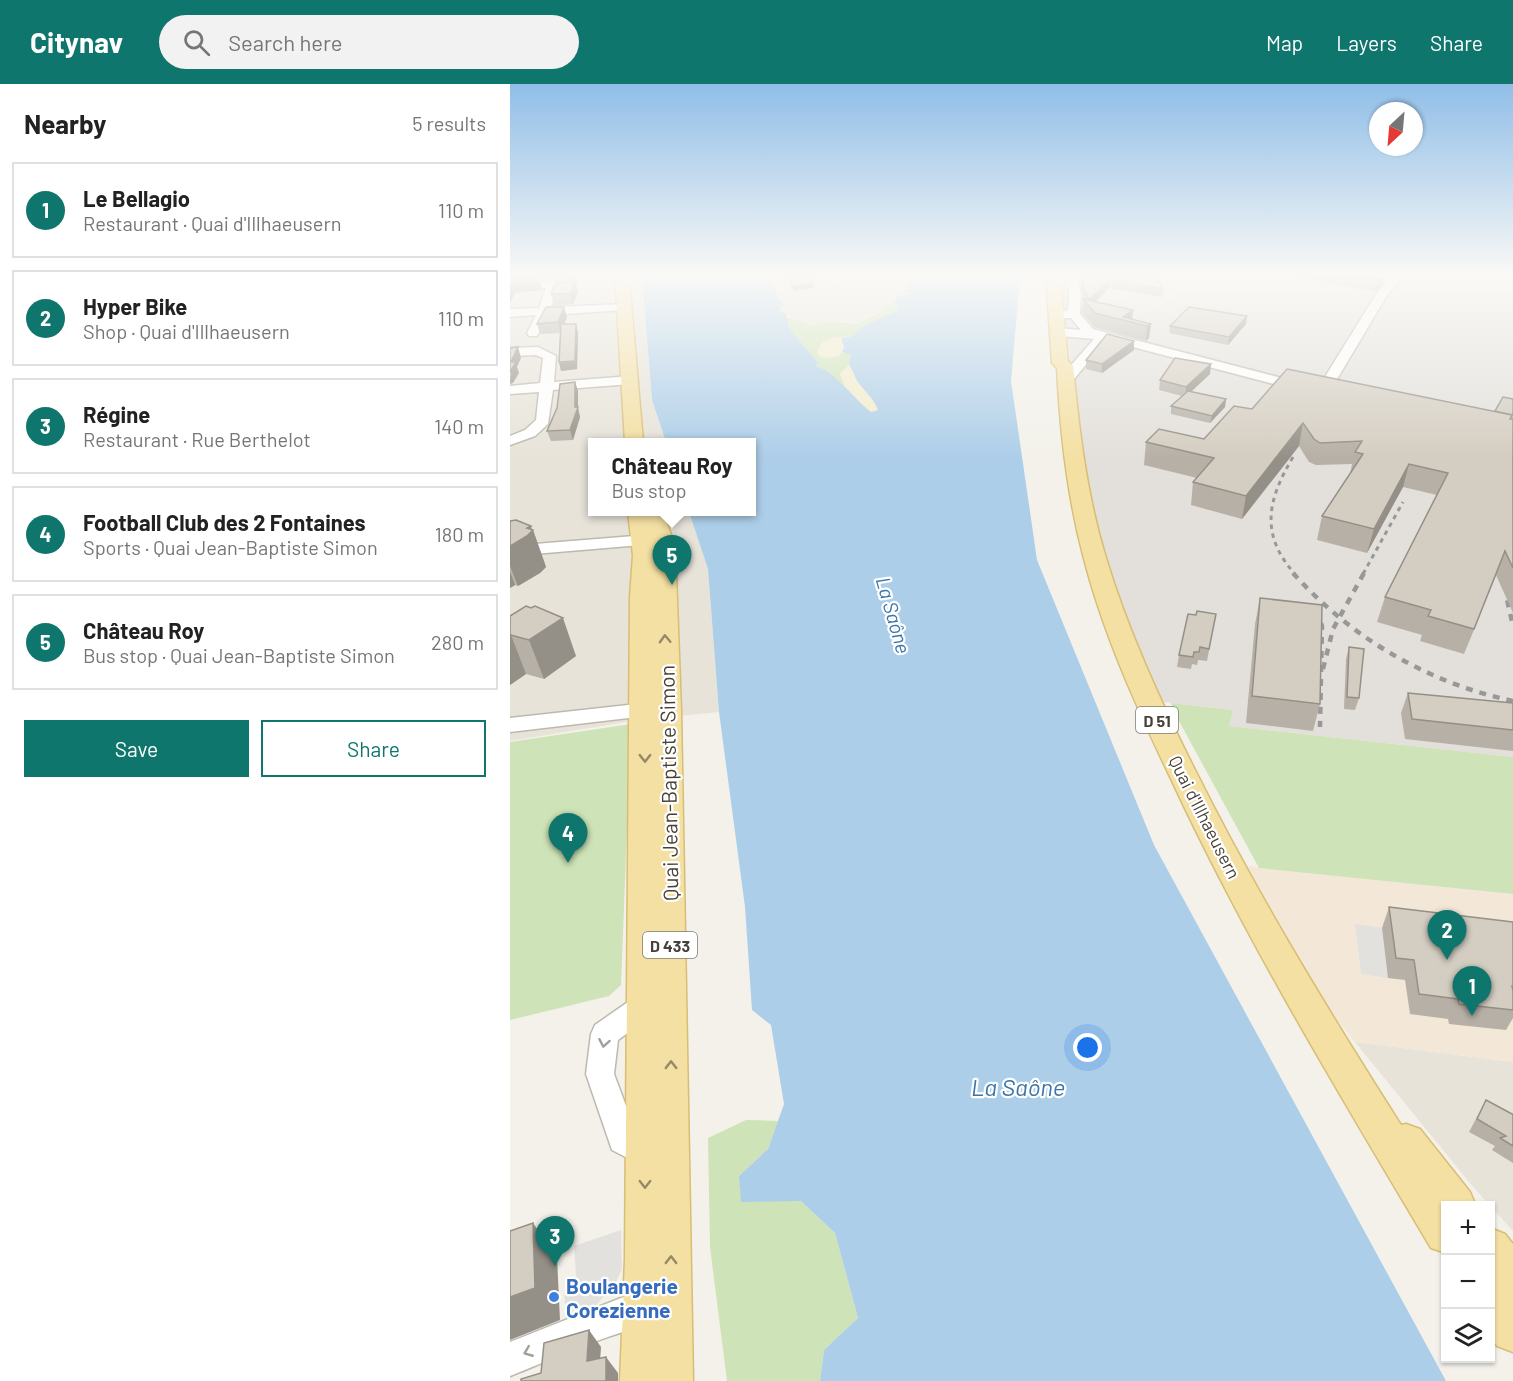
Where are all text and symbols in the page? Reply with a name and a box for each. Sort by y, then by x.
search box [159,15,579,69]
text: Citynav [30,25,123,59]
icon: search [180,26,213,59]
text: Search here [228,29,343,55]
text: Map [1266,30,1303,55]
text: Layers [1336,30,1397,55]
text: Share [1430,30,1483,55]
north arrow [1369,102,1423,156]
text: Nearby [24,108,106,139]
text: 5 results [412,111,486,135]
text: Le Bellagio [83,185,190,211]
text: 1 [42,198,49,222]
text: 110 m [438,198,484,222]
text: Restaurant · Quai d'Illhaeusern [83,211,341,235]
text: Hyper Bike [83,293,187,319]
text: 2 [40,306,51,330]
text: 110 m [438,306,484,330]
text: Shop · Quai d'Illhaeusern [83,319,290,343]
text: Régine [83,401,150,427]
text: 3 [40,414,51,438]
text: 140 m [434,414,484,438]
text: Restaurant · Rue Berthelot [83,427,311,451]
popup [588,438,756,516]
text: Château Roy [611,452,733,478]
text: Bus stop [611,478,687,502]
text: Football Club des 2 Fontaines [83,509,366,535]
text: 4 [39,522,52,546]
text: 180 m [435,522,484,546]
text: Sports · Quai Jean-Baptiste Simon [83,535,378,559]
pin: 5 [652,536,692,585]
water label: La Saône [872,574,916,656]
text: Château Roy [83,617,204,643]
text: 5 [40,630,51,654]
text: 280 m [431,630,484,654]
one-way arrow [659,634,672,643]
text: Bus stop · Quai Jean-Baptiste Simon [83,643,395,667]
street label: Quai Jean-Baptiste Simon [653,665,683,901]
road number: D 51 [1136,707,1178,733]
button: Save [24,720,249,777]
button: Share [261,720,486,777]
street label: Quai d'Illhaeusern [1165,752,1245,882]
one-way arrow [639,754,651,763]
pin: 4 [548,814,588,863]
pin: 2 [1428,910,1466,960]
road number: D 433 [643,932,697,958]
pin: 1 [1452,966,1492,1016]
your location [1073,1033,1102,1062]
one-way arrow [599,1039,611,1048]
one-way arrow [665,1060,677,1069]
water label: La Saône [971,1072,1065,1101]
one-way arrow [639,1180,652,1189]
map controls [1441,1201,1495,1363]
button: + [1441,1201,1495,1255]
pin: 3 [536,1216,574,1266]
one-way arrow [665,1255,677,1264]
button: − [1441,1255,1495,1309]
place label: Boulangerie Corezienne [566,1273,678,1322]
marker: Boulangerie Corezienne [547,1290,561,1304]
button: layers [1441,1309,1495,1363]
one-way arrow [523,1345,534,1357]

